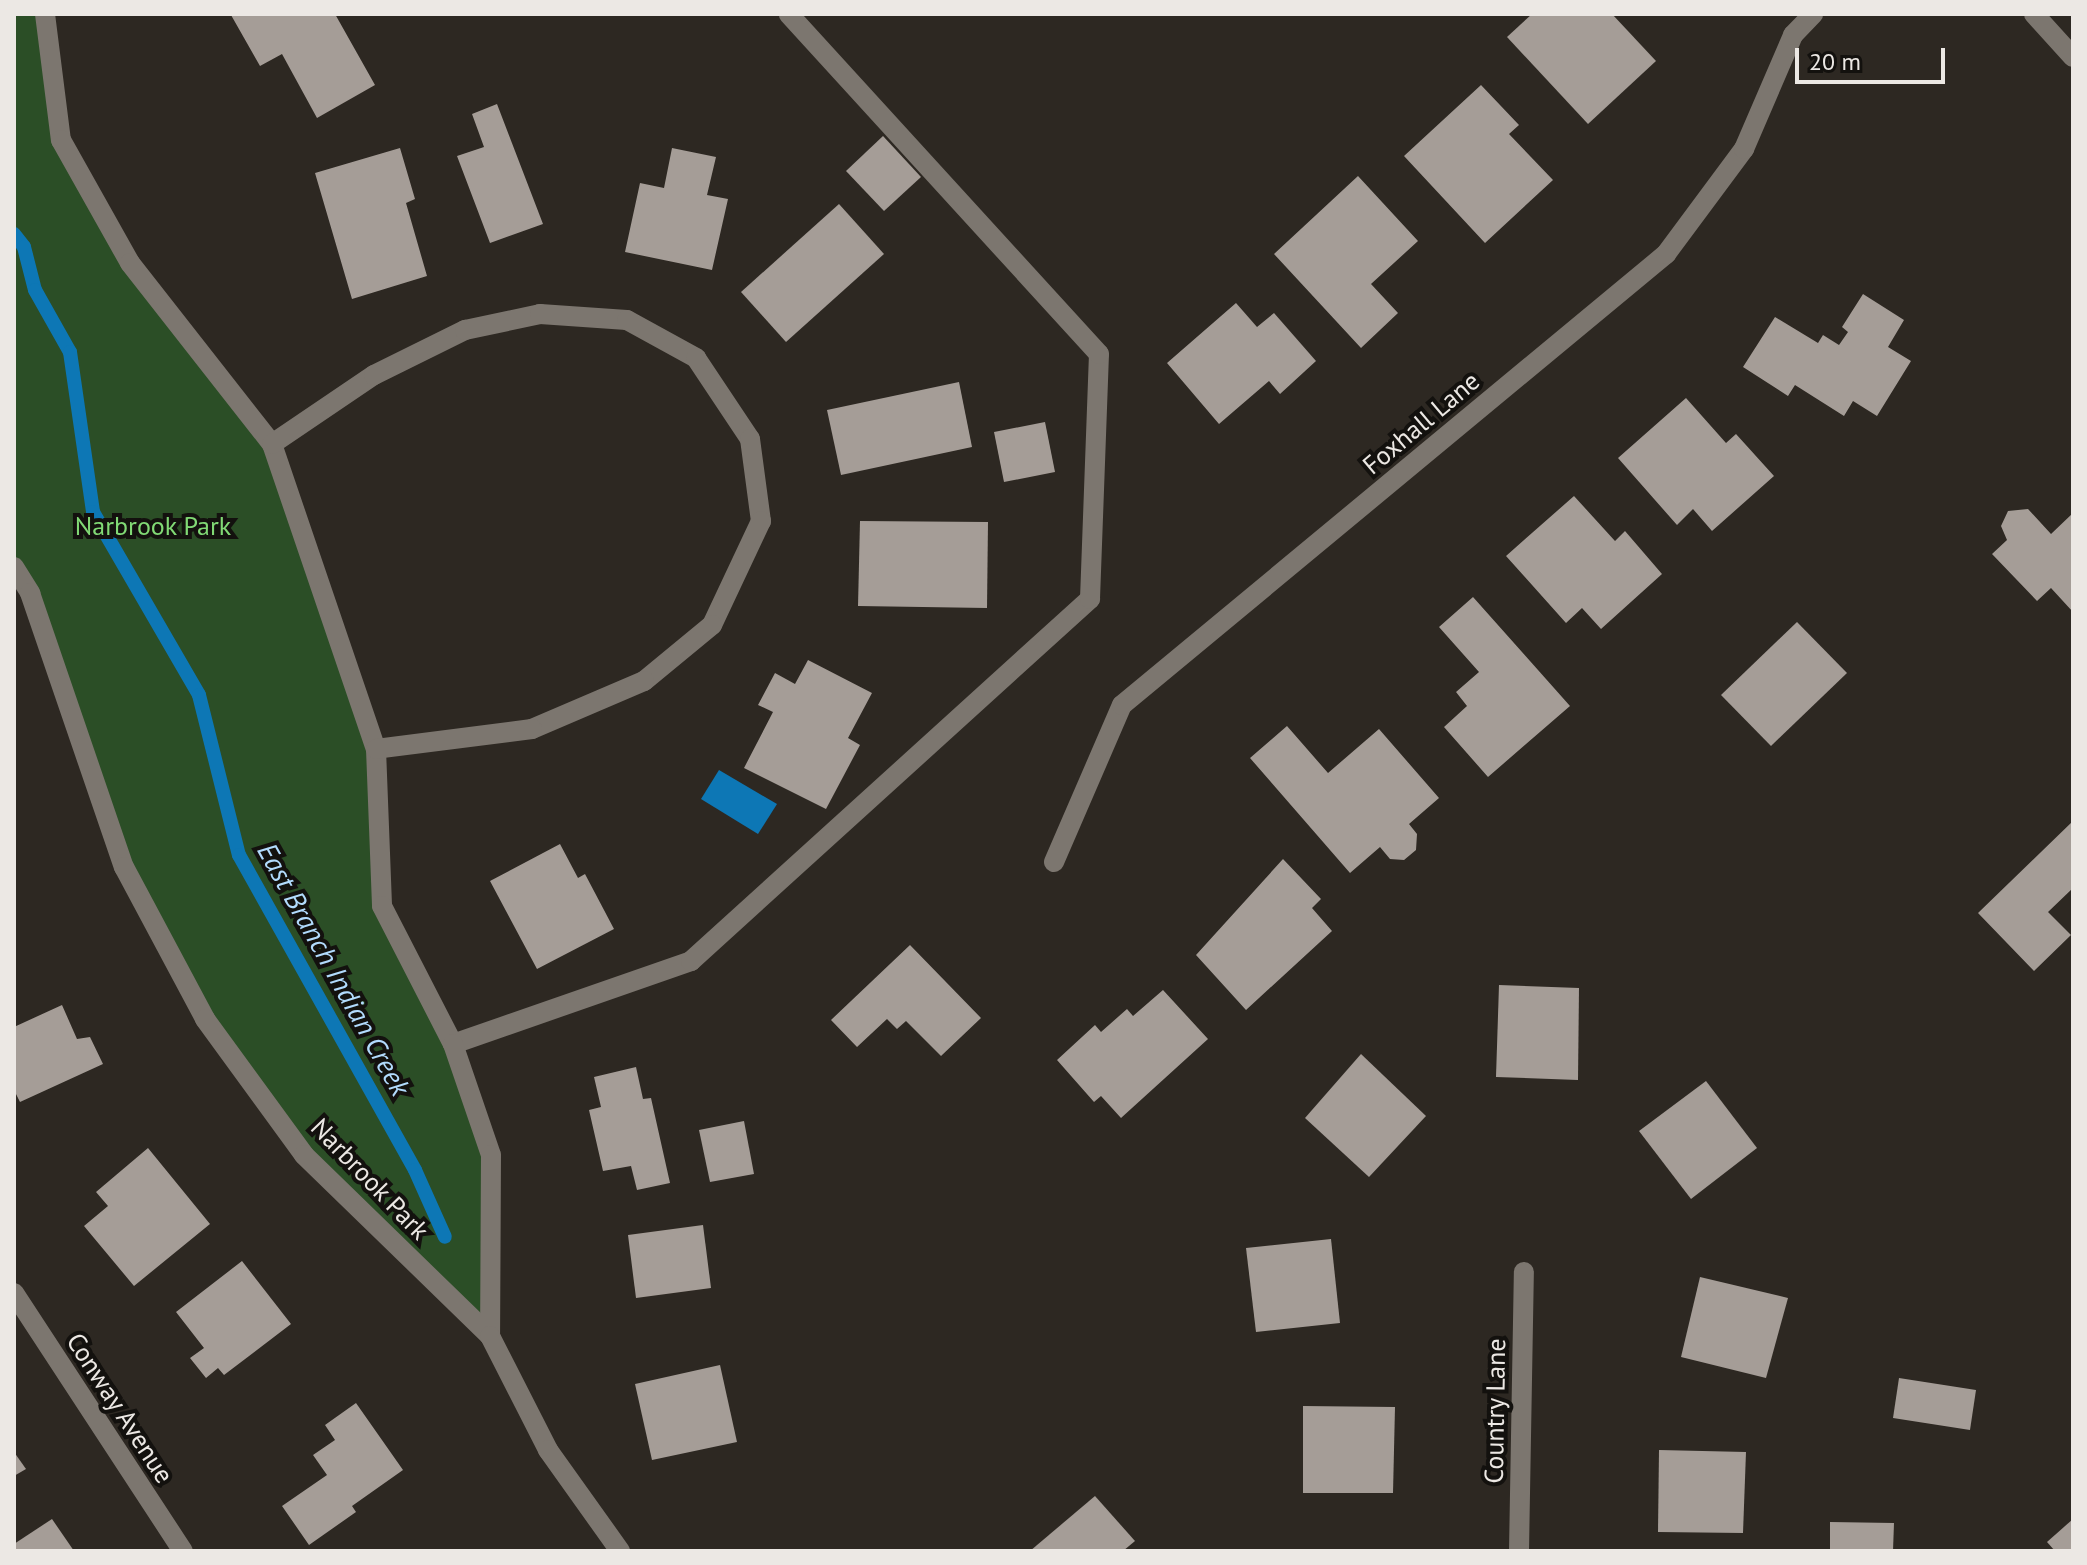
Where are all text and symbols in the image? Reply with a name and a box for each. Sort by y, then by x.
scale bar [1799,32,1949,82]
text: 20 m [1809,46,1861,77]
street label: Foxhall Lane [1356,365,1486,481]
park label: Narbrook Park [74,510,232,542]
water label: East Branch Indian Creek [250,837,418,1101]
street label: Narbrook Park [304,1112,436,1246]
street label: Conway Avenue [59,1326,181,1490]
street label: Country Lane [1478,1338,1512,1484]

